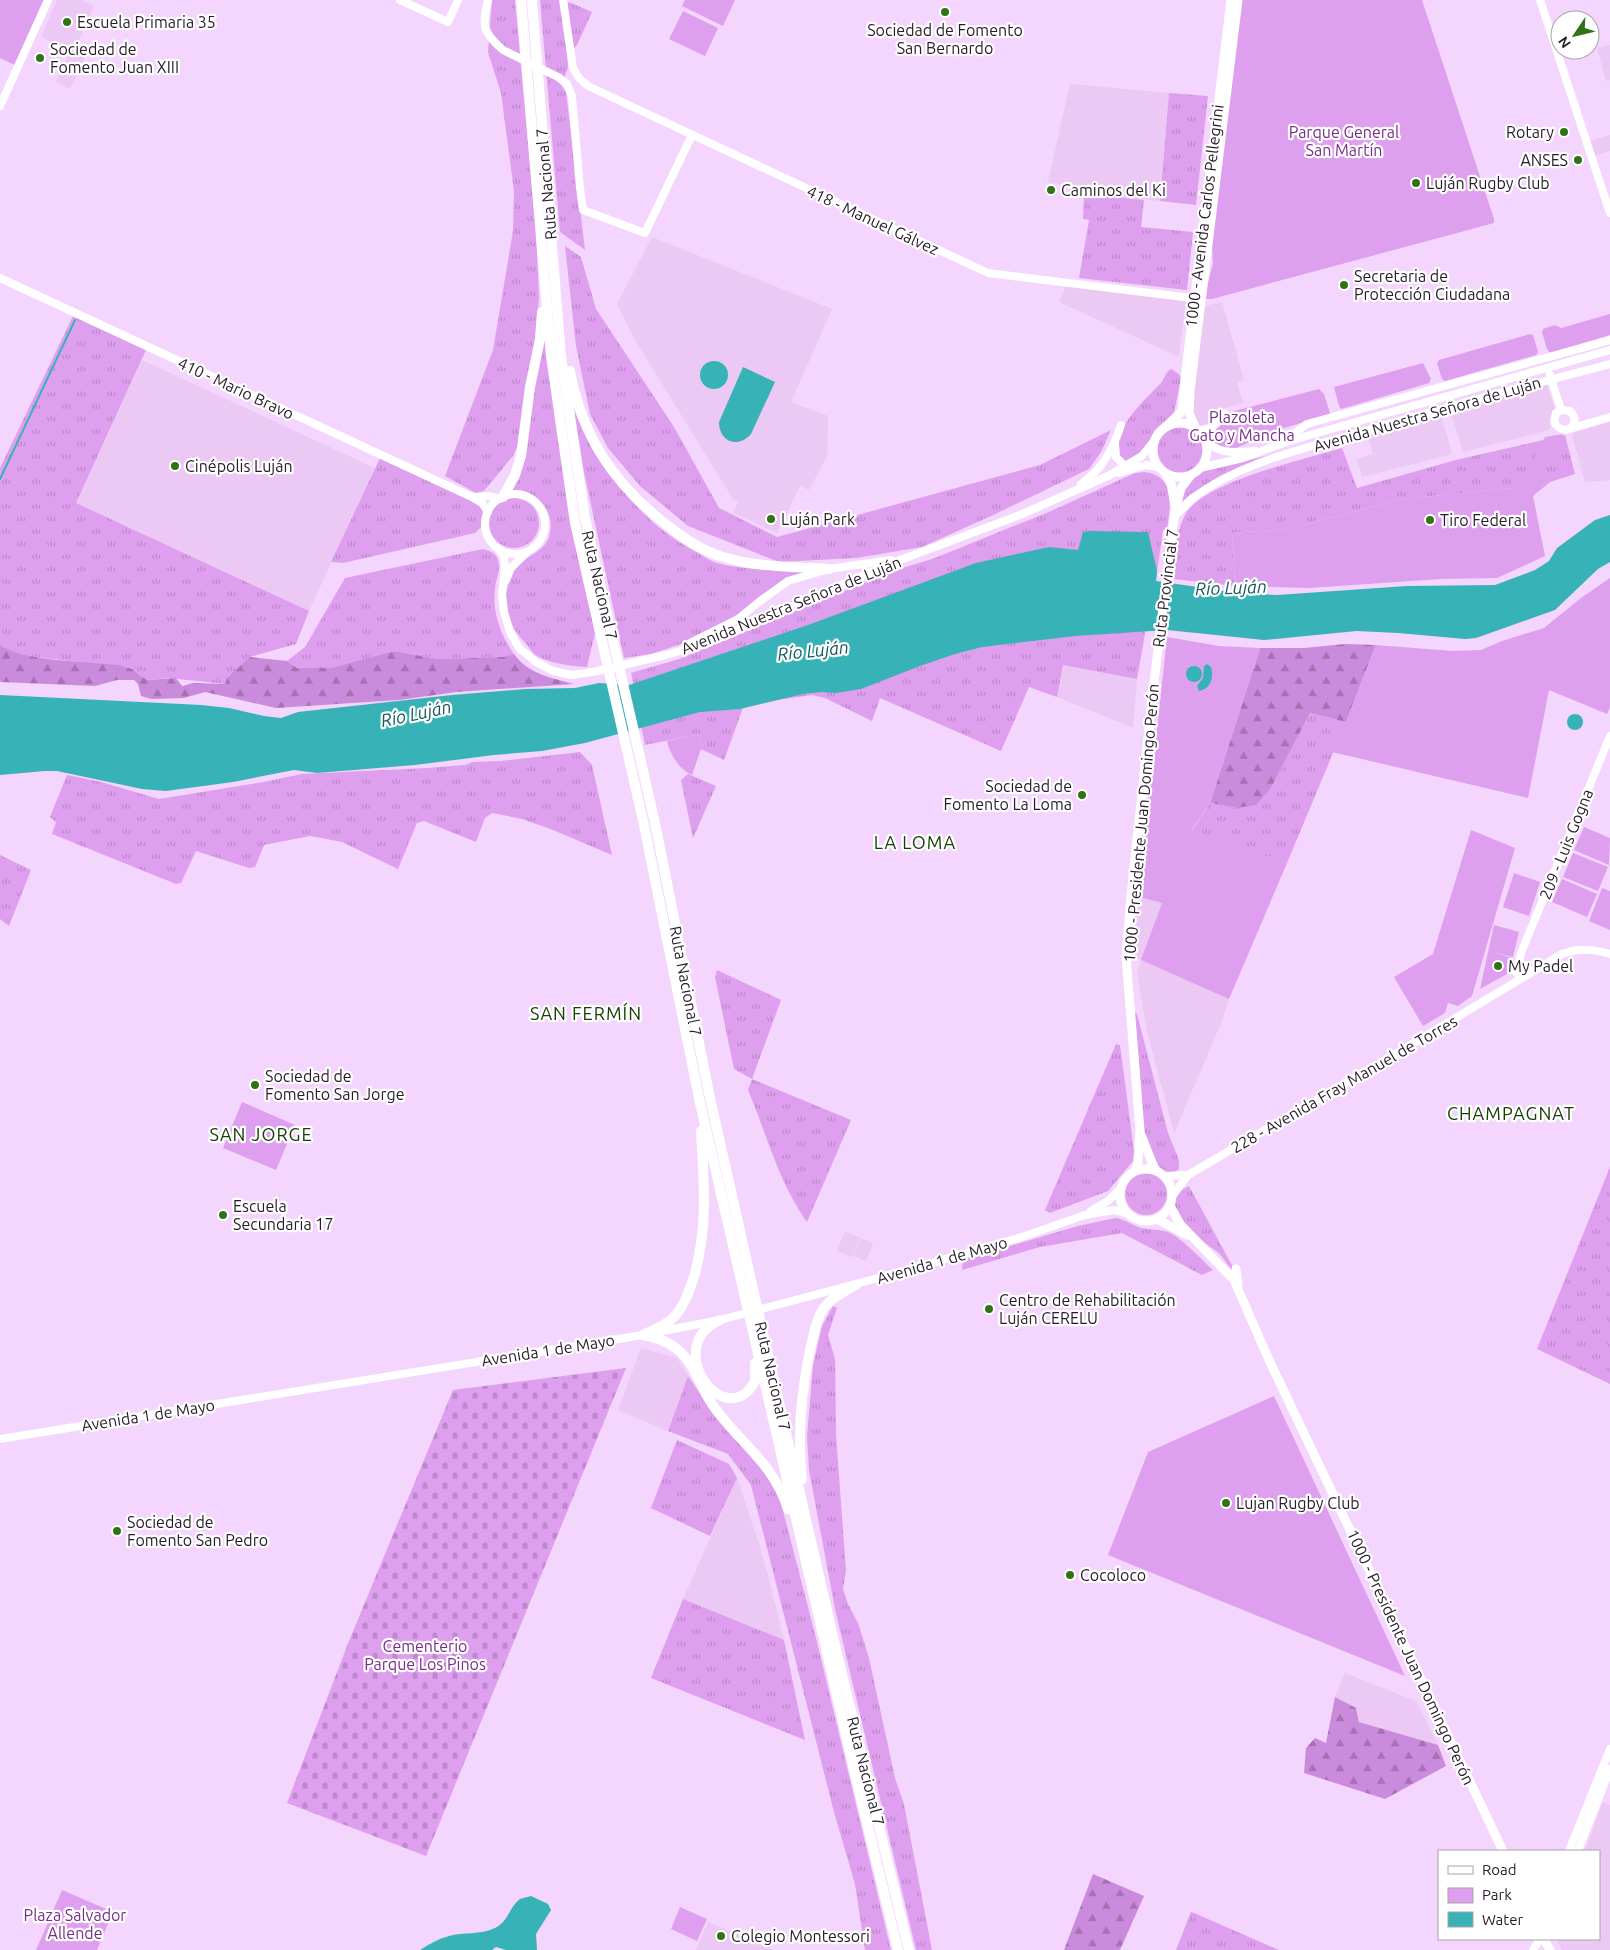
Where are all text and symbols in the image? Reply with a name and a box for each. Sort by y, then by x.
marker: Sociedad de Fomento San Bernardo [939,6,951,18]
north arrow [1550,10,1600,60]
place label: Escuela Primaria 35 [77,13,216,31]
marker: Escuela Primaria 35 [61,16,73,28]
place label: Sociedad de Fomento San Bernardo [867,21,1023,57]
text: N [1555,34,1574,51]
place label: Sociedad de Fomento Juan XIII [50,40,179,76]
marker: Sociedad de Fomento Juan XIII [34,52,46,64]
street label: 1000 - Avenida Carlos Pellegrini [1181,103,1227,329]
park label: Parque General San Martín [1289,123,1399,159]
place label: Rotary [1506,123,1554,141]
marker: Rotary [1558,126,1570,138]
street label: Ruta Nacional 7 [532,128,560,240]
place label: ANSES [1520,151,1568,169]
marker: ANSES [1572,154,1584,166]
place label: Luján Rugby Club [1426,174,1550,192]
marker: Luján Rugby Club [1410,177,1422,189]
place label: Caminos del Ki [1061,181,1166,199]
street label: 418 - Manuel Gálvez [804,182,942,258]
marker: Caminos del Ki [1045,184,1057,196]
place label: Secretaria de Protección Ciudadana [1354,267,1510,303]
marker: Secretaria de Protección Ciudadana [1338,279,1350,291]
street label: 410 - Mario Bravo [175,353,297,423]
street label: Avenida Nuestra Señora de Luján [1311,373,1543,455]
park label: Plazoleta Gato y Mancha [1189,408,1295,444]
place label: Cinépolis Luján [185,457,293,475]
marker: Cinépolis Luján [169,460,181,472]
place label: Luján Park [781,510,855,528]
place label: Tiro Federal [1440,511,1526,529]
marker: Luján Park [765,513,777,525]
marker: Tiro Federal [1424,514,1436,526]
street label: Ruta Nacional 7 [579,528,621,642]
street label: Ruta Provincial 7 [1149,528,1181,648]
street label: Avenida Nuestra Señora de Luján [678,553,904,657]
water label: Río Luján [1195,576,1267,598]
water label: Río Luján [776,636,850,664]
street label: 1000 - Presidente Juan Domingo Perón [1120,683,1162,963]
water label: Río Luján [379,696,453,730]
place label: Sociedad de Fomento La Loma [944,777,1072,813]
street label: 209 - Luis Gogna [1536,786,1596,902]
marker: Sociedad de Fomento La Loma [1076,789,1088,801]
district label: LA LOMA [874,832,956,852]
street label: Ruta Nacional 7 [666,924,706,1038]
place label: My Padel [1508,957,1573,975]
marker: My Padel [1492,960,1504,972]
district label: SAN FERMÍN [530,1002,642,1023]
street label: 228 - Avenida Fray Manuel de Torres [1228,1012,1460,1156]
place label: Sociedad de Fomento San Jorge [265,1067,405,1103]
marker: Sociedad de Fomento San Jorge [249,1079,261,1091]
district label: CHAMPAGNAT [1447,1103,1575,1123]
district label: SAN JORGE [209,1124,313,1144]
place label: Escuela Secundaria 17 [233,1197,333,1233]
marker: Escuela Secundaria 17 [217,1209,229,1221]
street label: Avenida 1 de Mayo [875,1233,1009,1287]
place label: Centro de Rehabilitación Luján CERELU [999,1291,1176,1327]
marker: Centro de Rehabilitación Luján CERELU [983,1303,995,1315]
street label: Ruta Nacional 7 [752,1319,794,1433]
street label: Avenida 1 de Mayo [480,1331,616,1369]
street label: Avenida 1 de Mayo [80,1396,216,1434]
place label: Lujan Rugby Club [1236,1494,1360,1512]
marker: Lujan Rugby Club [1220,1497,1232,1509]
place label: Sociedad de Fomento San Pedro [127,1513,268,1549]
marker: Sociedad de Fomento San Pedro [111,1525,123,1537]
street label: 1000 - Presidente Juan Domingo Perón [1344,1526,1478,1788]
place label: Cocoloco [1080,1566,1146,1584]
marker: Cocoloco [1064,1569,1076,1581]
park label: Cementerio Parque Los Pinos [364,1637,486,1673]
street label: Ruta Nacional 7 [844,1715,888,1827]
legend [1438,1850,1600,1940]
text: Road [1482,1861,1517,1878]
text: Park [1482,1886,1512,1903]
park label: Plaza Salvador Allende [24,1906,126,1942]
text: Water [1482,1911,1523,1928]
place label: Colegio Montessori [731,1927,870,1945]
marker: Colegio Montessori [715,1930,727,1942]

